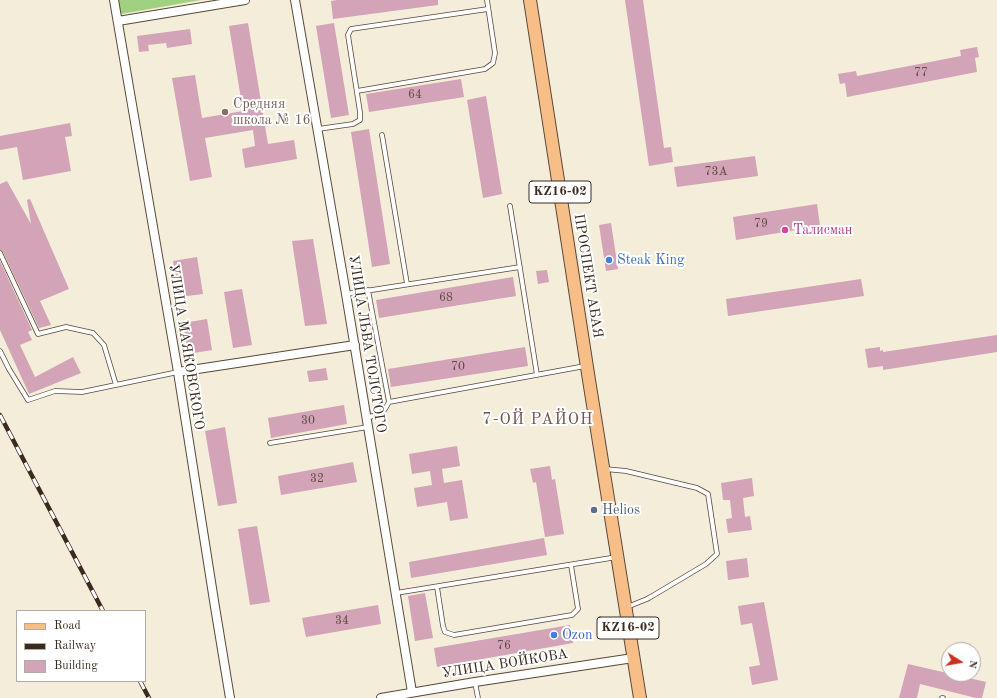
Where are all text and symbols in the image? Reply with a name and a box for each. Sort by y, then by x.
house number: 77 [914,66,928,80]
house number: 64 [408,88,422,102]
place label: Средняя школа № 16 [233,96,311,128]
marker: Средняя школа № 16 [220,107,230,117]
house number: 73А [704,165,728,179]
road number: KZ16-02 [529,181,591,203]
street label: ПРОСПЕКТ АБАЯ [570,213,606,339]
house number: 79 [754,217,768,231]
place label: Талисман [793,222,853,238]
marker: Талисман [780,225,790,235]
place label: Steak King [617,252,685,268]
street label: УЛИЦА ЛЬВА ТОЛСТОГО [345,254,389,434]
marker: Steak King [604,255,614,265]
street label: УЛИЦА МАЯКОВСКОГО [165,263,207,431]
house number: 68 [439,291,453,305]
house number: 70 [451,360,465,374]
district label: 7-ОЙ РАЙОН [482,410,594,430]
house number: 30 [301,414,315,428]
house number: 32 [310,472,324,486]
place label: Helios [602,502,640,518]
marker: Helios [589,505,599,515]
legend [16,610,146,682]
house number: 34 [335,614,349,628]
road number: KZ16-02 [597,617,659,639]
text: Road [54,620,81,632]
place label: Ozon [562,627,592,643]
marker: Ozon [549,630,559,640]
house number: 76 [497,639,511,653]
text: Railway [54,640,96,652]
north arrow [941,642,981,682]
street label: УЛИЦА ВОЙКОВА [441,646,569,682]
text: N [966,659,978,669]
text: Building [54,660,98,672]

